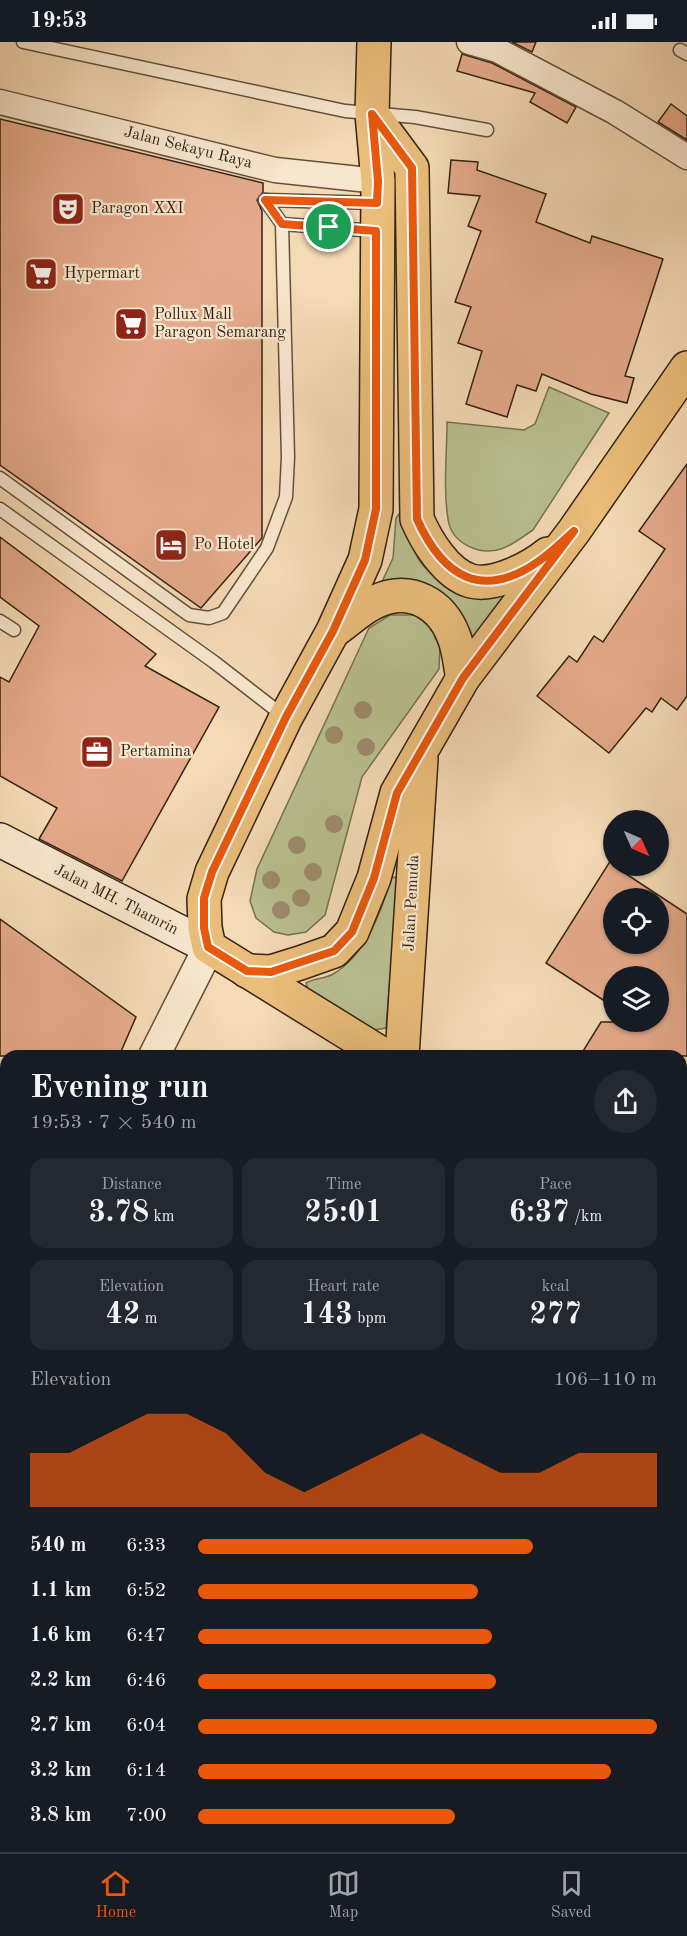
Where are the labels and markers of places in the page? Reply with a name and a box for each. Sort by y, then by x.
theatre icon: Paragon XXI [50,191,86,227]
place label: Paragon XXI [91,201,184,217]
pin [303,201,354,252]
supermarket icon: Hypermart [23,256,59,292]
place label: Hypermart [64,266,140,282]
supermarket icon: Pollux Mall Paragon Semarang [113,306,149,342]
place label: Pollux Mall Paragon Semarang [154,307,286,341]
hotel icon: Po Hotel [153,527,189,563]
place label: Po Hotel [194,537,254,553]
office icon: Pertamina [79,734,115,770]
place label: Pertamina [120,744,191,760]

